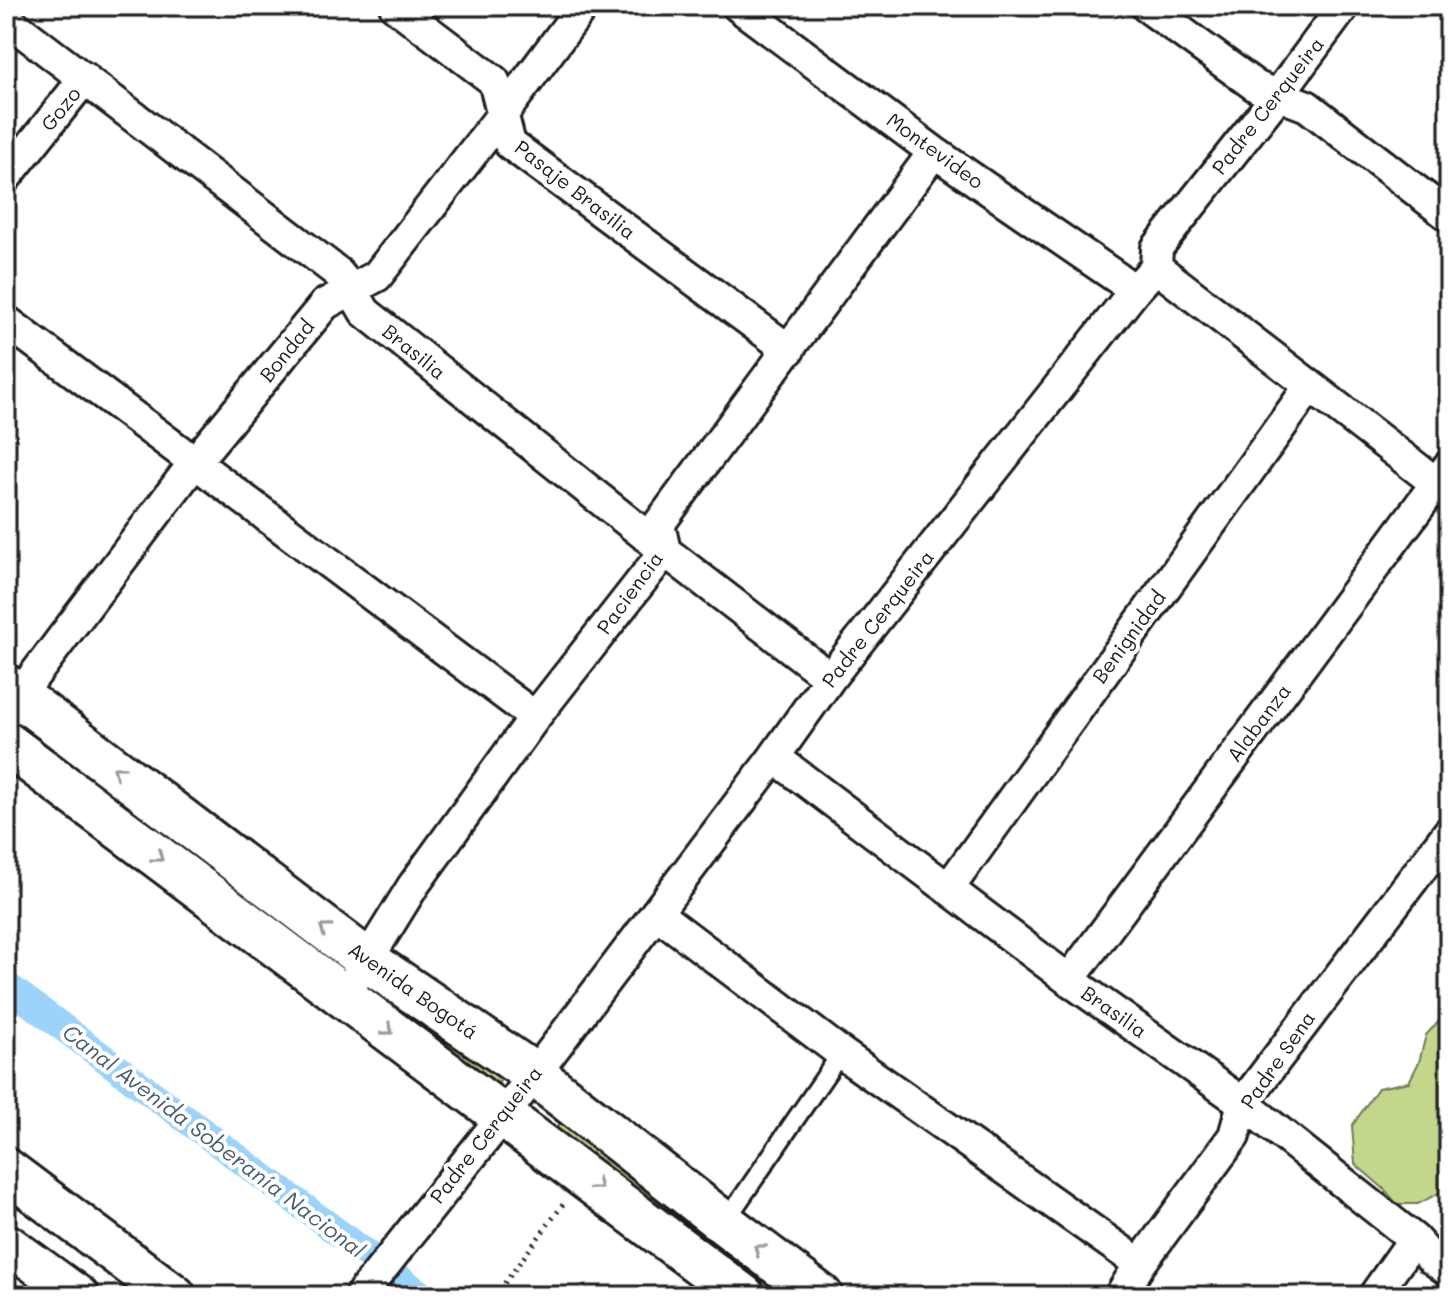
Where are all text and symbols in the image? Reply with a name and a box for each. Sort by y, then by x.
street label: Padre Cerqueira [1205,31,1329,179]
street label: Gozo [34,81,86,136]
street label: Montevideo [882,106,989,194]
street label: Pasaje Brasilia [510,134,641,245]
street label: Bondad [253,314,319,387]
street label: Brasilia [378,318,452,385]
street label: Padre Cerqueira [815,544,939,692]
street label: Paciencia [590,546,668,639]
street label: Benignidad [1086,585,1171,688]
street label: Alabanza [1220,678,1296,767]
one-way arrow [112,766,127,780]
one-way arrow [149,847,164,861]
one-way arrow [319,924,334,938]
street label: Avenida Bogotá [344,936,484,1045]
street label: Brasilia [1077,979,1152,1043]
street label: Padre Sena [1234,1006,1320,1113]
water label: Canal Avenida Soberanía Nacional [57,1017,372,1264]
one-way arrow [379,1020,394,1035]
street label: Padre Cerqueira [423,1060,547,1208]
one-way arrow [588,1176,603,1190]
one-way arrow [753,1245,768,1259]

